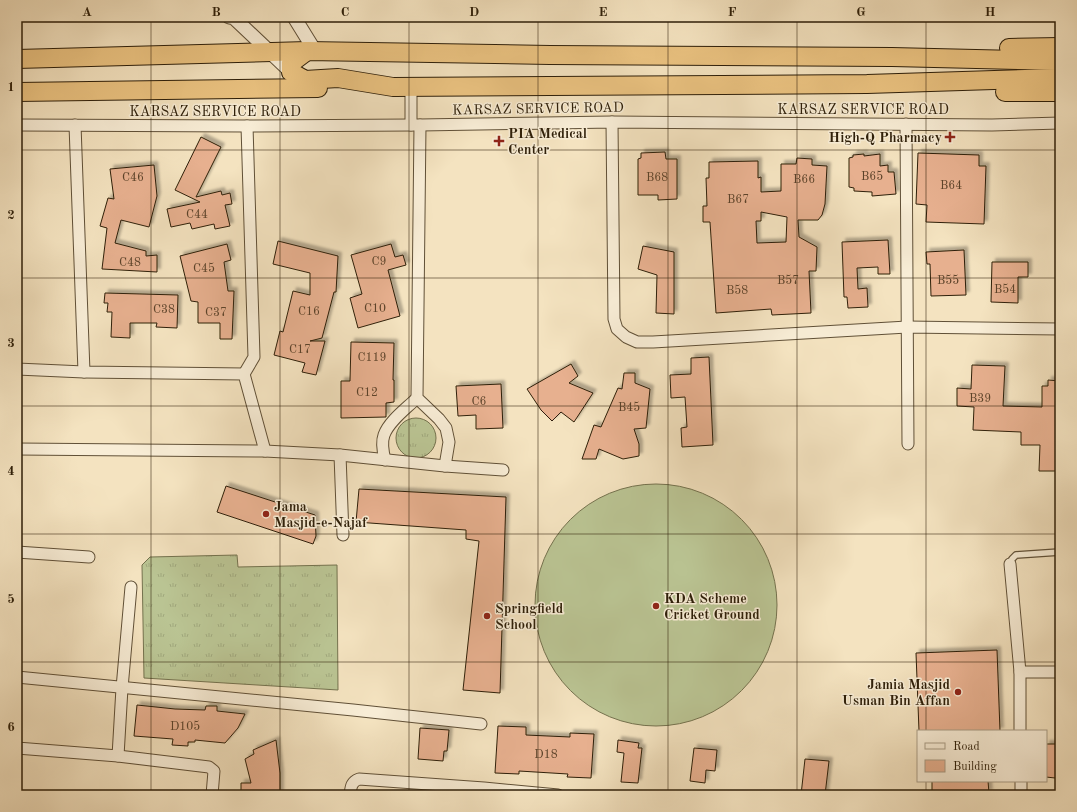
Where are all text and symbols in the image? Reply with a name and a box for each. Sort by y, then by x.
text: A [82,6,92,19]
text: B [211,6,221,19]
text: C [341,6,349,19]
text: D [469,6,479,19]
text: E [599,6,608,19]
text: F [728,6,737,19]
text: G [856,6,866,19]
text: H [985,6,996,19]
text: 1 [7,81,15,94]
street label: KARSAZ SERVICE ROAD [452,101,624,117]
street label: KARSAZ SERVICE ROAD [777,103,949,117]
street label: KARSAZ SERVICE ROAD [129,105,301,119]
place label: PIA Medical Center [508,127,587,157]
place label: High-Q Pharmacy [829,131,942,145]
marker: High-Q Pharmacy [945,132,955,142]
marker: PIA Medical Center [493,135,505,147]
house number: B65 [861,170,883,183]
house number: C46 [122,172,144,184]
house number: B68 [646,172,668,184]
house number: B66 [793,174,815,186]
house number: B64 [940,180,962,192]
house number: B67 [727,194,749,206]
text: 2 [7,209,15,222]
house number: C44 [186,209,208,221]
house number: C9 [371,256,387,268]
house number: C48 [119,257,141,269]
house number: C45 [193,262,215,275]
house number: B57 [777,274,799,287]
house number: B55 [937,274,959,287]
house number: B54 [994,283,1016,296]
house number: B58 [726,284,748,297]
house number: C10 [364,303,386,315]
house number: C38 [153,304,175,316]
house number: C16 [298,306,320,318]
house number: C37 [205,307,227,319]
text: 3 [7,337,15,350]
house number: C17 [289,344,311,356]
house number: C119 [358,352,386,364]
house number: C12 [356,387,378,399]
house number: B39 [969,393,991,405]
house number: C6 [471,396,487,408]
house number: B45 [618,401,640,414]
text: 4 [7,465,15,478]
place label: Jama Masjid-e-Najaf [274,500,368,530]
marker: Jama Masjid-e-Najaf [261,509,271,519]
place label: KDA Scheme Cricket Ground [664,592,760,622]
text: 5 [7,593,15,606]
marker: KDA Scheme Cricket Ground [651,601,661,611]
place label: Springfield School [495,602,564,632]
marker: Springfield School [482,611,492,621]
place label: Jamia Masjid Usman Bin Affan [842,678,950,708]
marker: Jamia Masjid Usman Bin Affan [953,687,963,697]
house number: D105 [170,720,200,733]
text: 6 [7,721,15,734]
legend [917,730,1047,782]
text: Road [953,741,980,753]
house number: D18 [534,749,558,761]
text: Building [953,761,997,773]

